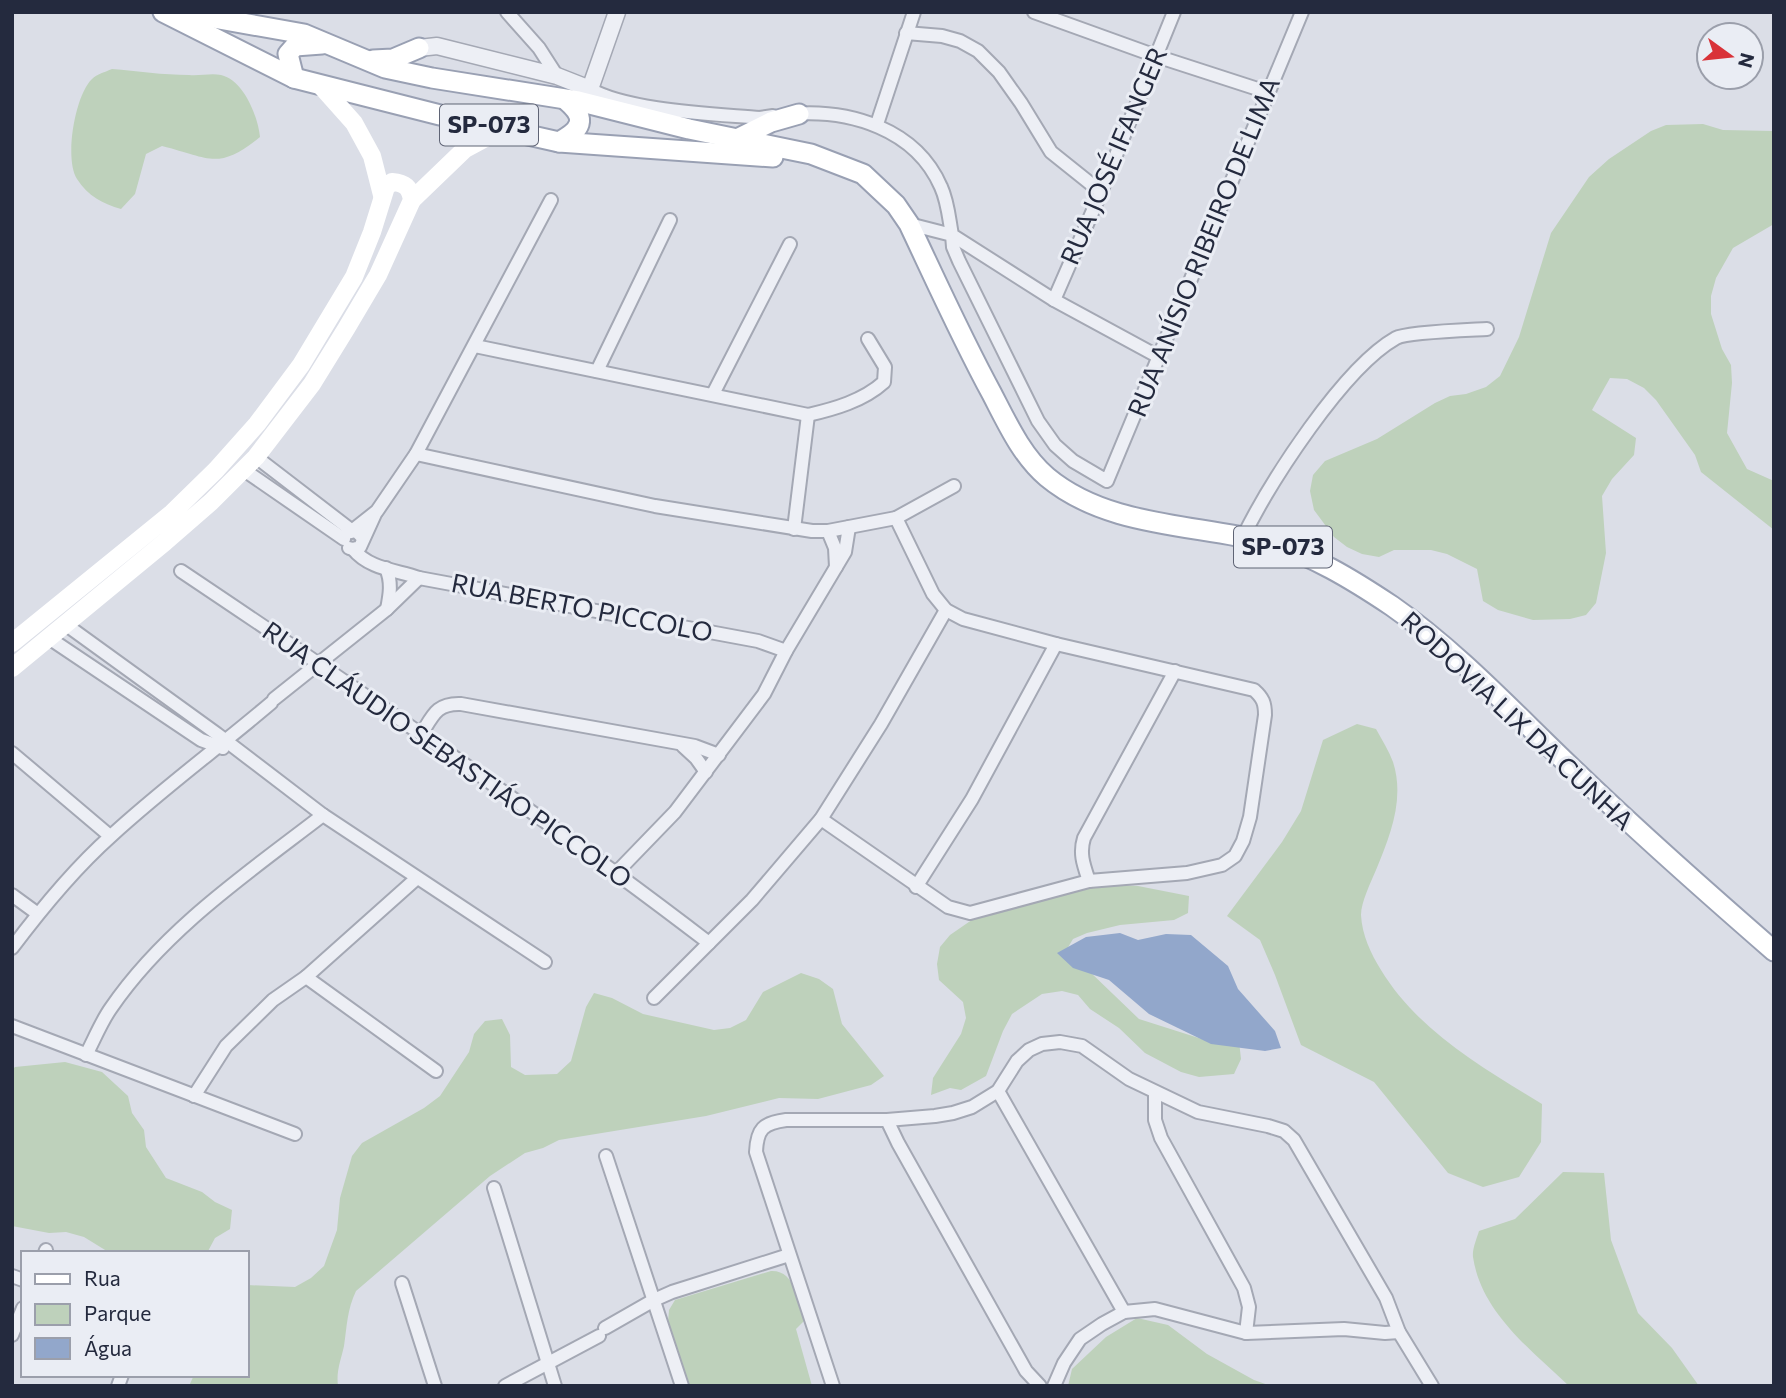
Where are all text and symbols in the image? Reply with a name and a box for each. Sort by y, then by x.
north arrow [1695,21,1765,91]
street label: RUA JOSÉ IFANGER [1053,42,1172,269]
text: N [1734,51,1760,70]
street label: RUA ANÍSIO RIBEIRO DE LIMA [1120,72,1285,421]
road number: SP-073 [440,104,538,146]
road number: SP-073 [1234,526,1332,568]
street label: RUA BERTO PICCOLO [449,566,715,647]
street label: RODOVIA LIX DA CUNHA [1396,604,1641,836]
street label: RUA CLÁUDIO SEBASTIÁO PICCOLO [257,614,638,894]
legend [21,1251,248,1377]
text: Rua [84,1265,121,1290]
text: Parque [84,1300,151,1325]
text: Água [84,1335,132,1360]

